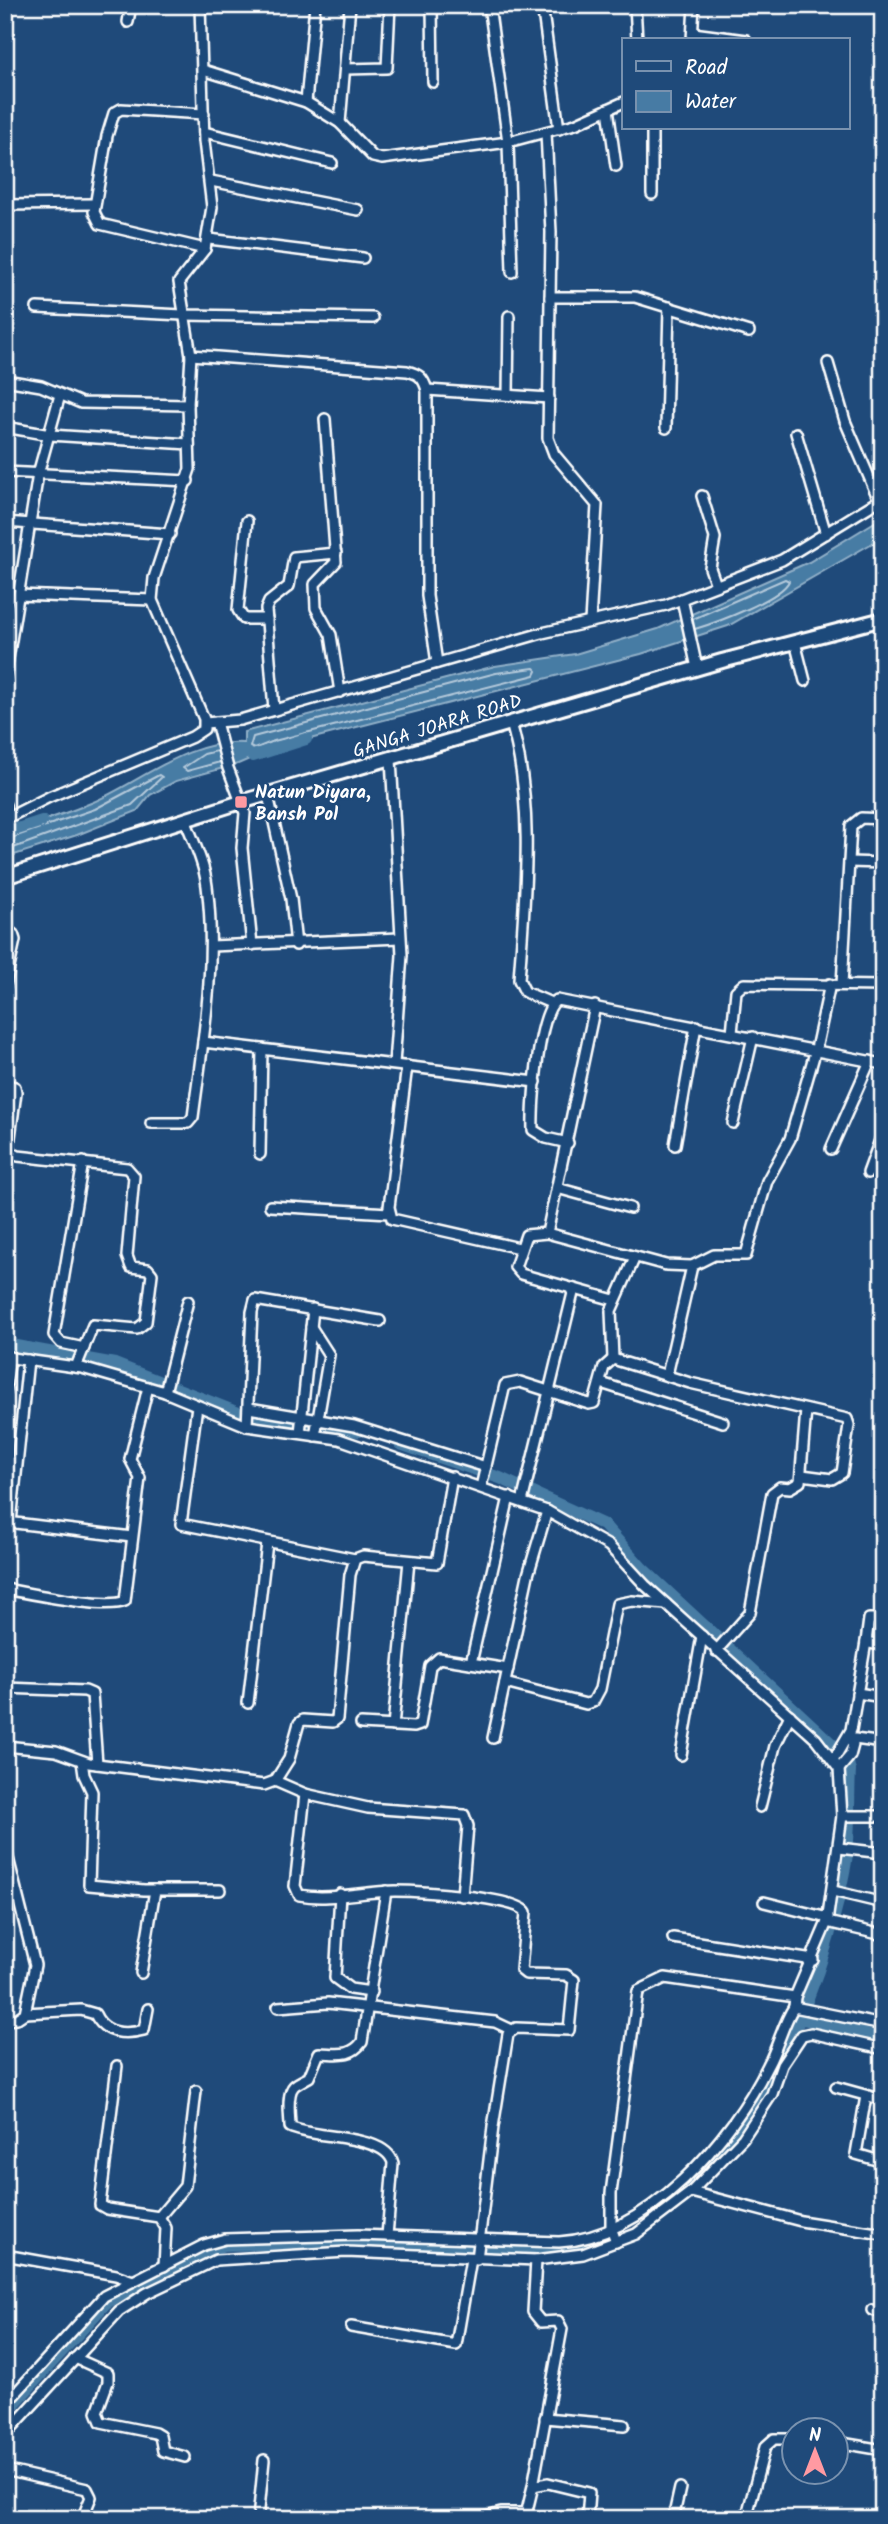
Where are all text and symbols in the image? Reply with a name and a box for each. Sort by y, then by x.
legend [622,38,850,130]
text: Road [685,52,728,85]
text: Water [685,86,737,119]
street label: GANGA JOARA ROAD [349,687,526,767]
place label: Natun Diyara, Bansh Pol [255,778,371,830]
marker: Natun Diyara, Bansh Pol [233,794,249,810]
north arrow [780,2416,850,2486]
text: N [809,2421,821,2451]

